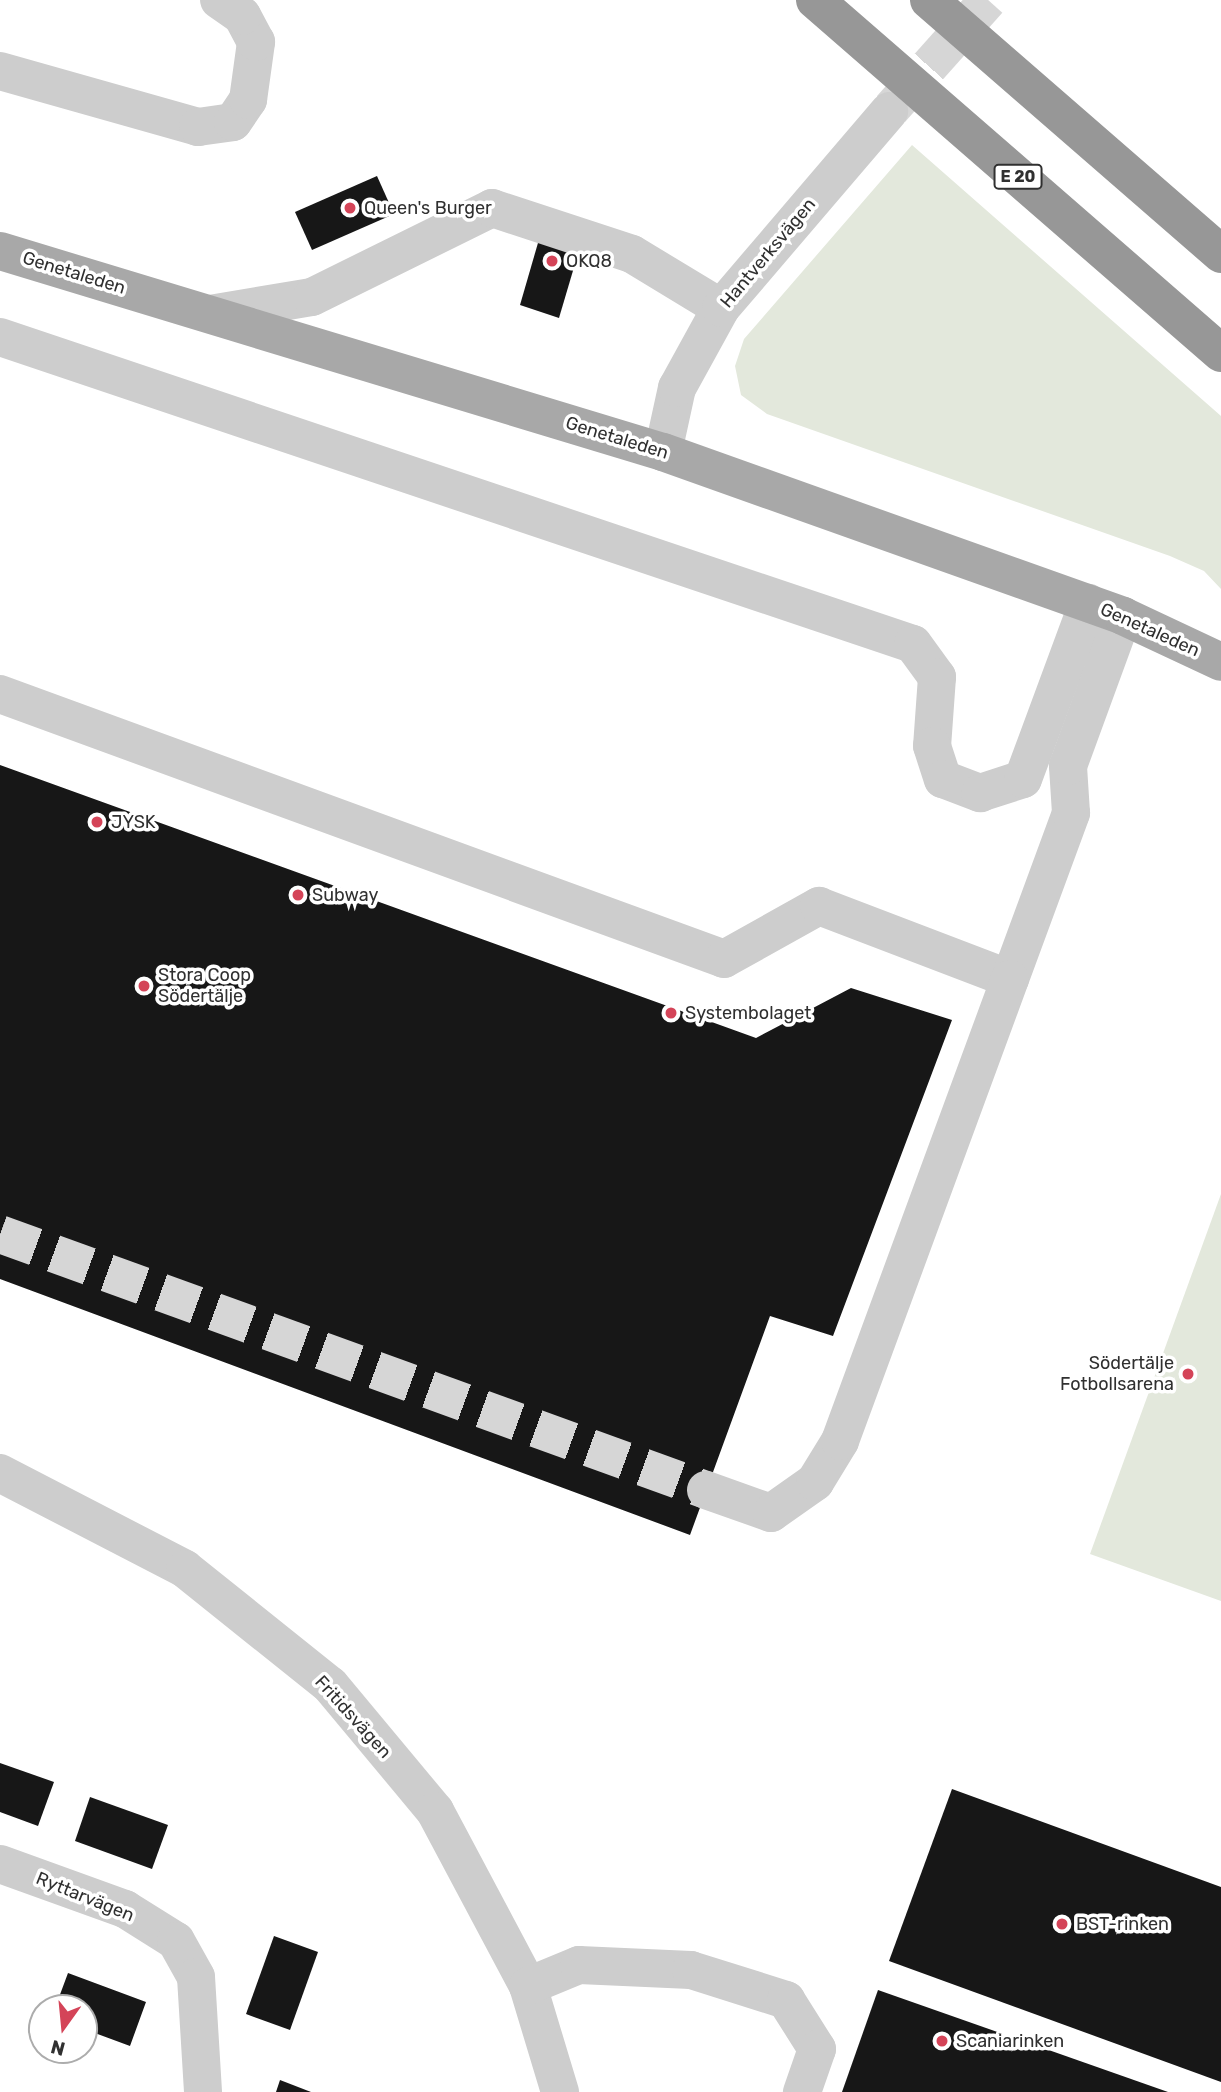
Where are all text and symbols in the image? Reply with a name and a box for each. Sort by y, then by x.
road number: E 20 [993,164,1042,190]
street label: Hantverksvägen [716,194,820,312]
place label: Queen's Burger [364,197,492,219]
marker: Queen's Burger [342,200,358,216]
street label: Genetaleden [20,247,128,299]
place label: OKQ8 [566,250,612,272]
marker: OKQ8 [544,253,560,269]
street label: Genetaleden [563,412,671,464]
street label: Genetaleden [1097,598,1203,662]
place label: JYSK [111,811,156,833]
marker: JYSK [89,814,105,830]
place label: Subway [312,884,378,906]
marker: Subway [290,887,306,903]
place label: Stora Coop Södertälje [158,965,251,1007]
marker: Stora Coop Södertälje [136,978,152,994]
place label: Systembolaget [685,1002,811,1024]
marker: Systembolaget [663,1005,679,1021]
place label: Södertälje Fotbollsarena [1060,1353,1174,1396]
marker: Södertälje Fotbollsarena [1180,1366,1196,1382]
street label: Fritidsvägen [310,1671,396,1763]
street label: Ryttarvägen [33,1868,137,1926]
place label: BST-rinken [1076,1913,1169,1935]
marker: BST-rinken [1054,1916,1070,1932]
north arrow [28,1994,98,2064]
place label: Scaniarinken [956,2030,1064,2052]
marker: Scaniarinken [934,2033,950,2049]
text: N [48,2035,68,2061]

